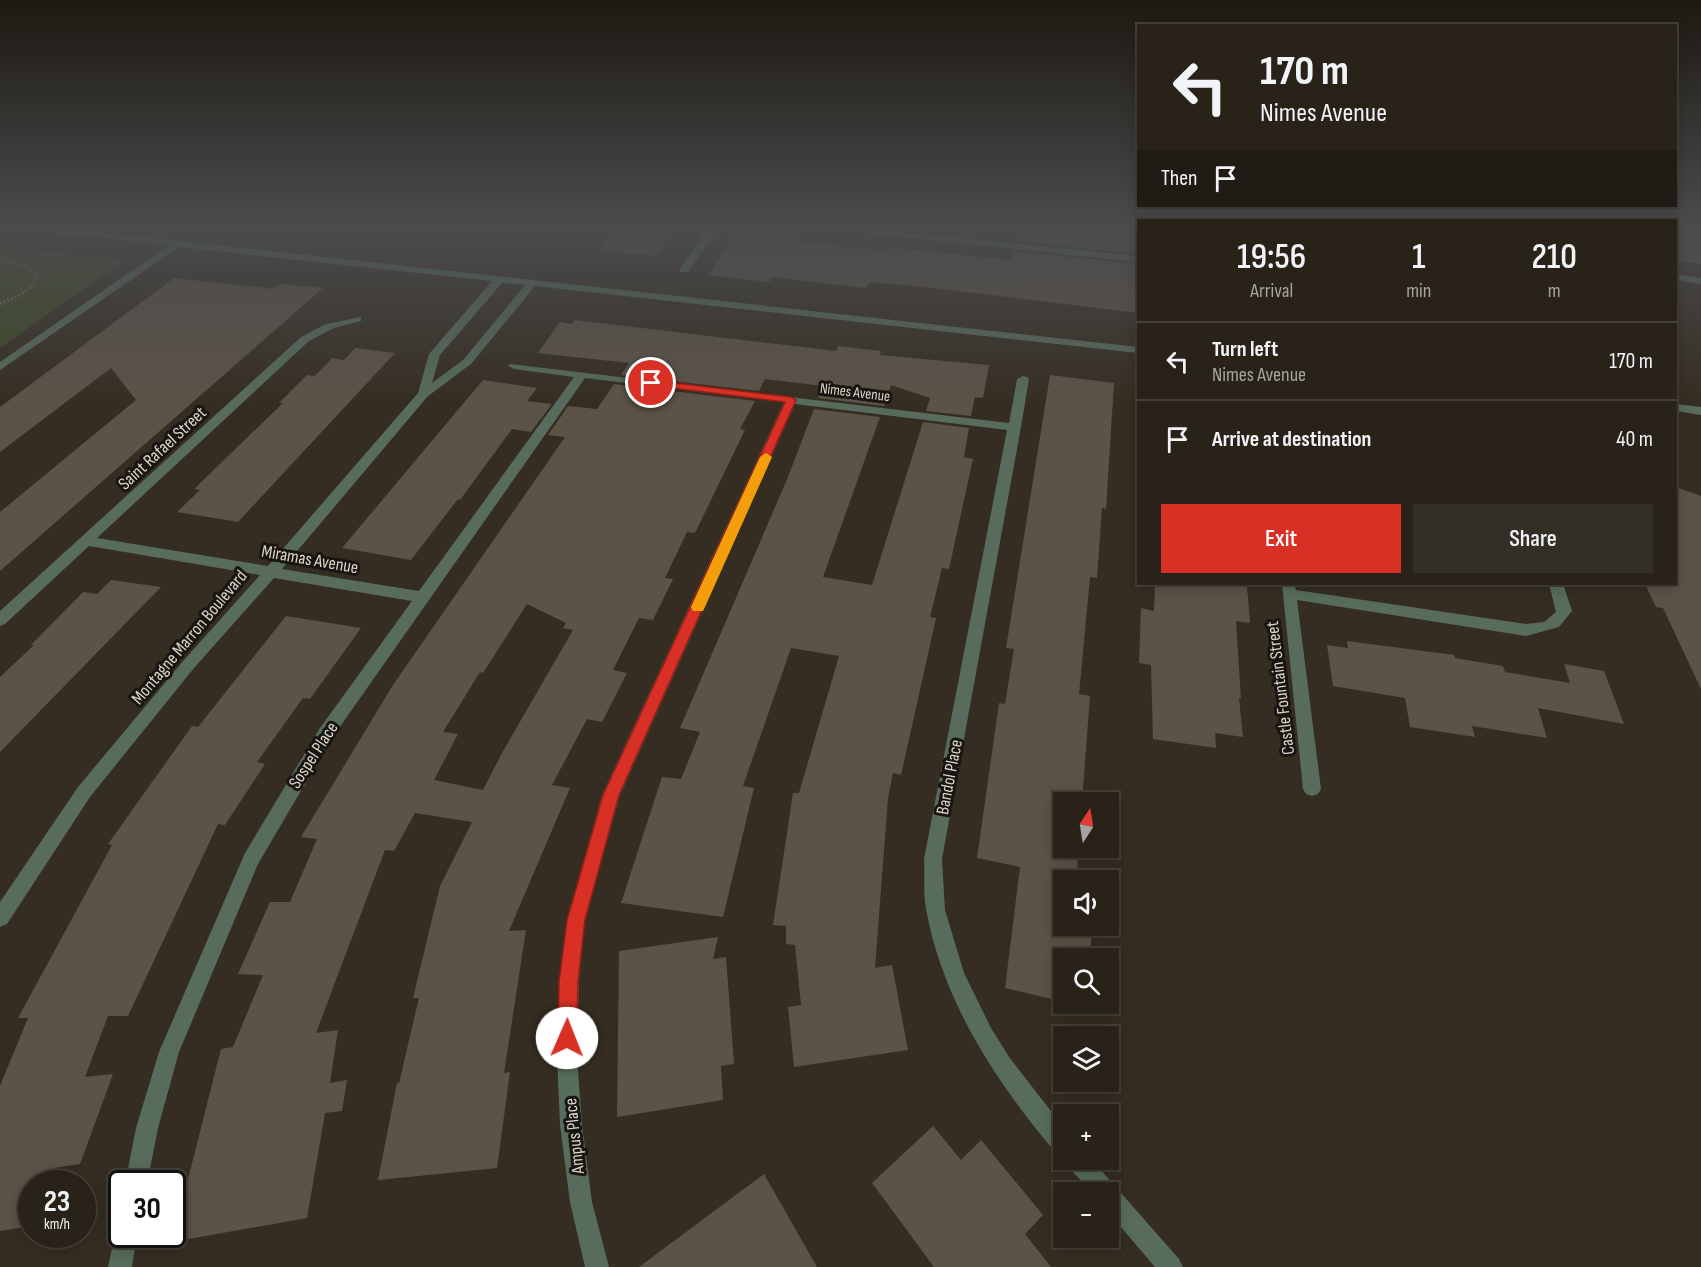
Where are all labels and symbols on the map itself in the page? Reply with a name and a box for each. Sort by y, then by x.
pin [625,357,676,408]
street label: Nimes Avenue [819,379,891,406]
street label: Saint Rafael Street [114,402,211,494]
street label: Miramas Avenue [260,541,360,578]
street label: Montagne Marron Boulevard [127,566,252,709]
street label: Castle Fountain Street [1262,619,1299,756]
street label: Sospel Place [284,718,343,792]
street label: Bandol Place [932,738,967,816]
north arrow [1053,792,1119,858]
position arrow [535,1006,599,1070]
street label: Ampus Place [560,1097,589,1176]
speed limit sign: 30 [108,1170,186,1248]

